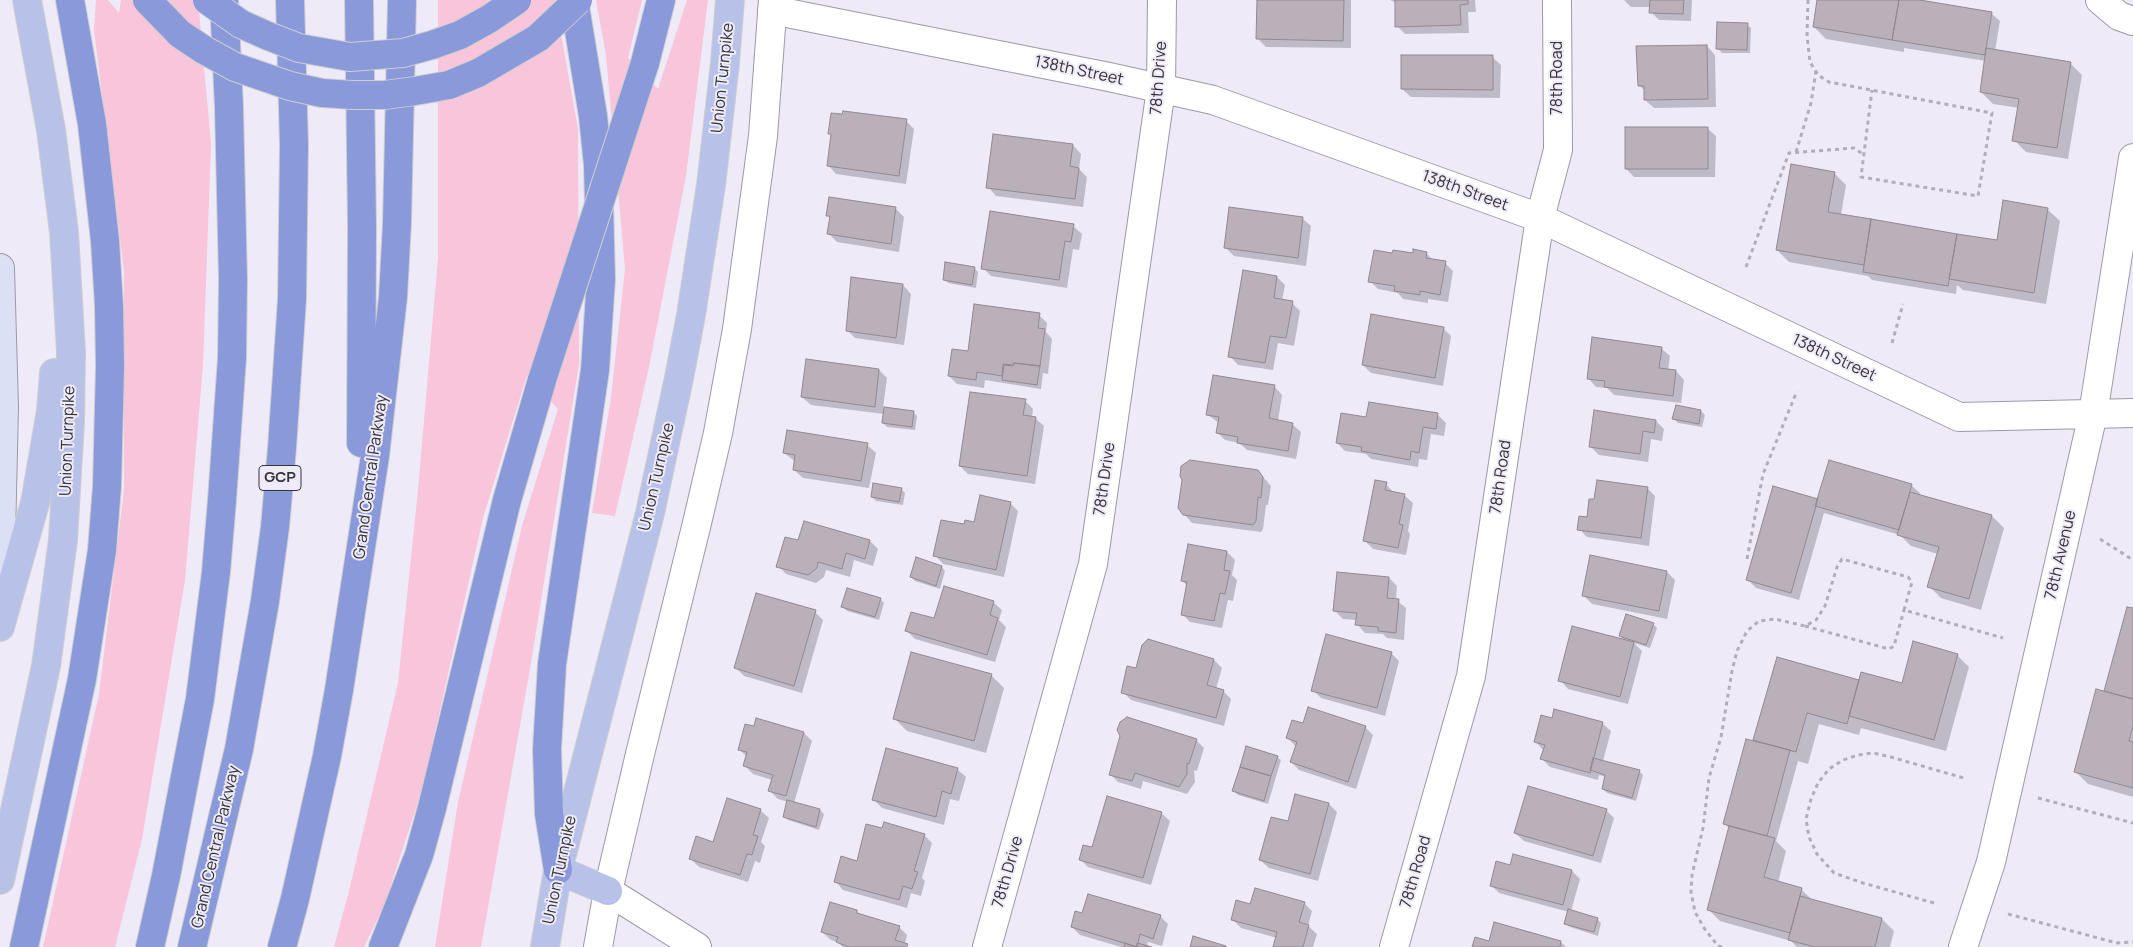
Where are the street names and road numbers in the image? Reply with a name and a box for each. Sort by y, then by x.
street label: Union Turnpike [708,22,738,134]
street label: 78th Drive [1147,41,1171,115]
street label: 78th Road [1548,41,1568,115]
street label: 138th Street [1033,52,1125,90]
street label: 138th Street [1419,167,1511,215]
street label: 138th Street [1789,330,1879,386]
street label: Union Turnpike [56,385,80,497]
street label: Grand Central Parkway [350,393,392,561]
street label: Union Turnpike [635,421,679,533]
street label: 78th Road [1486,439,1516,515]
street label: 78th Drive [1090,441,1120,517]
road number: GCP [259,466,301,490]
street label: 78th Avenue [2041,508,2081,602]
street label: Grand Central Parkway [188,764,244,930]
street label: Union Turnpike [539,814,581,926]
street label: 78th Drive [989,834,1027,910]
street label: 78th Road [1397,834,1435,910]

